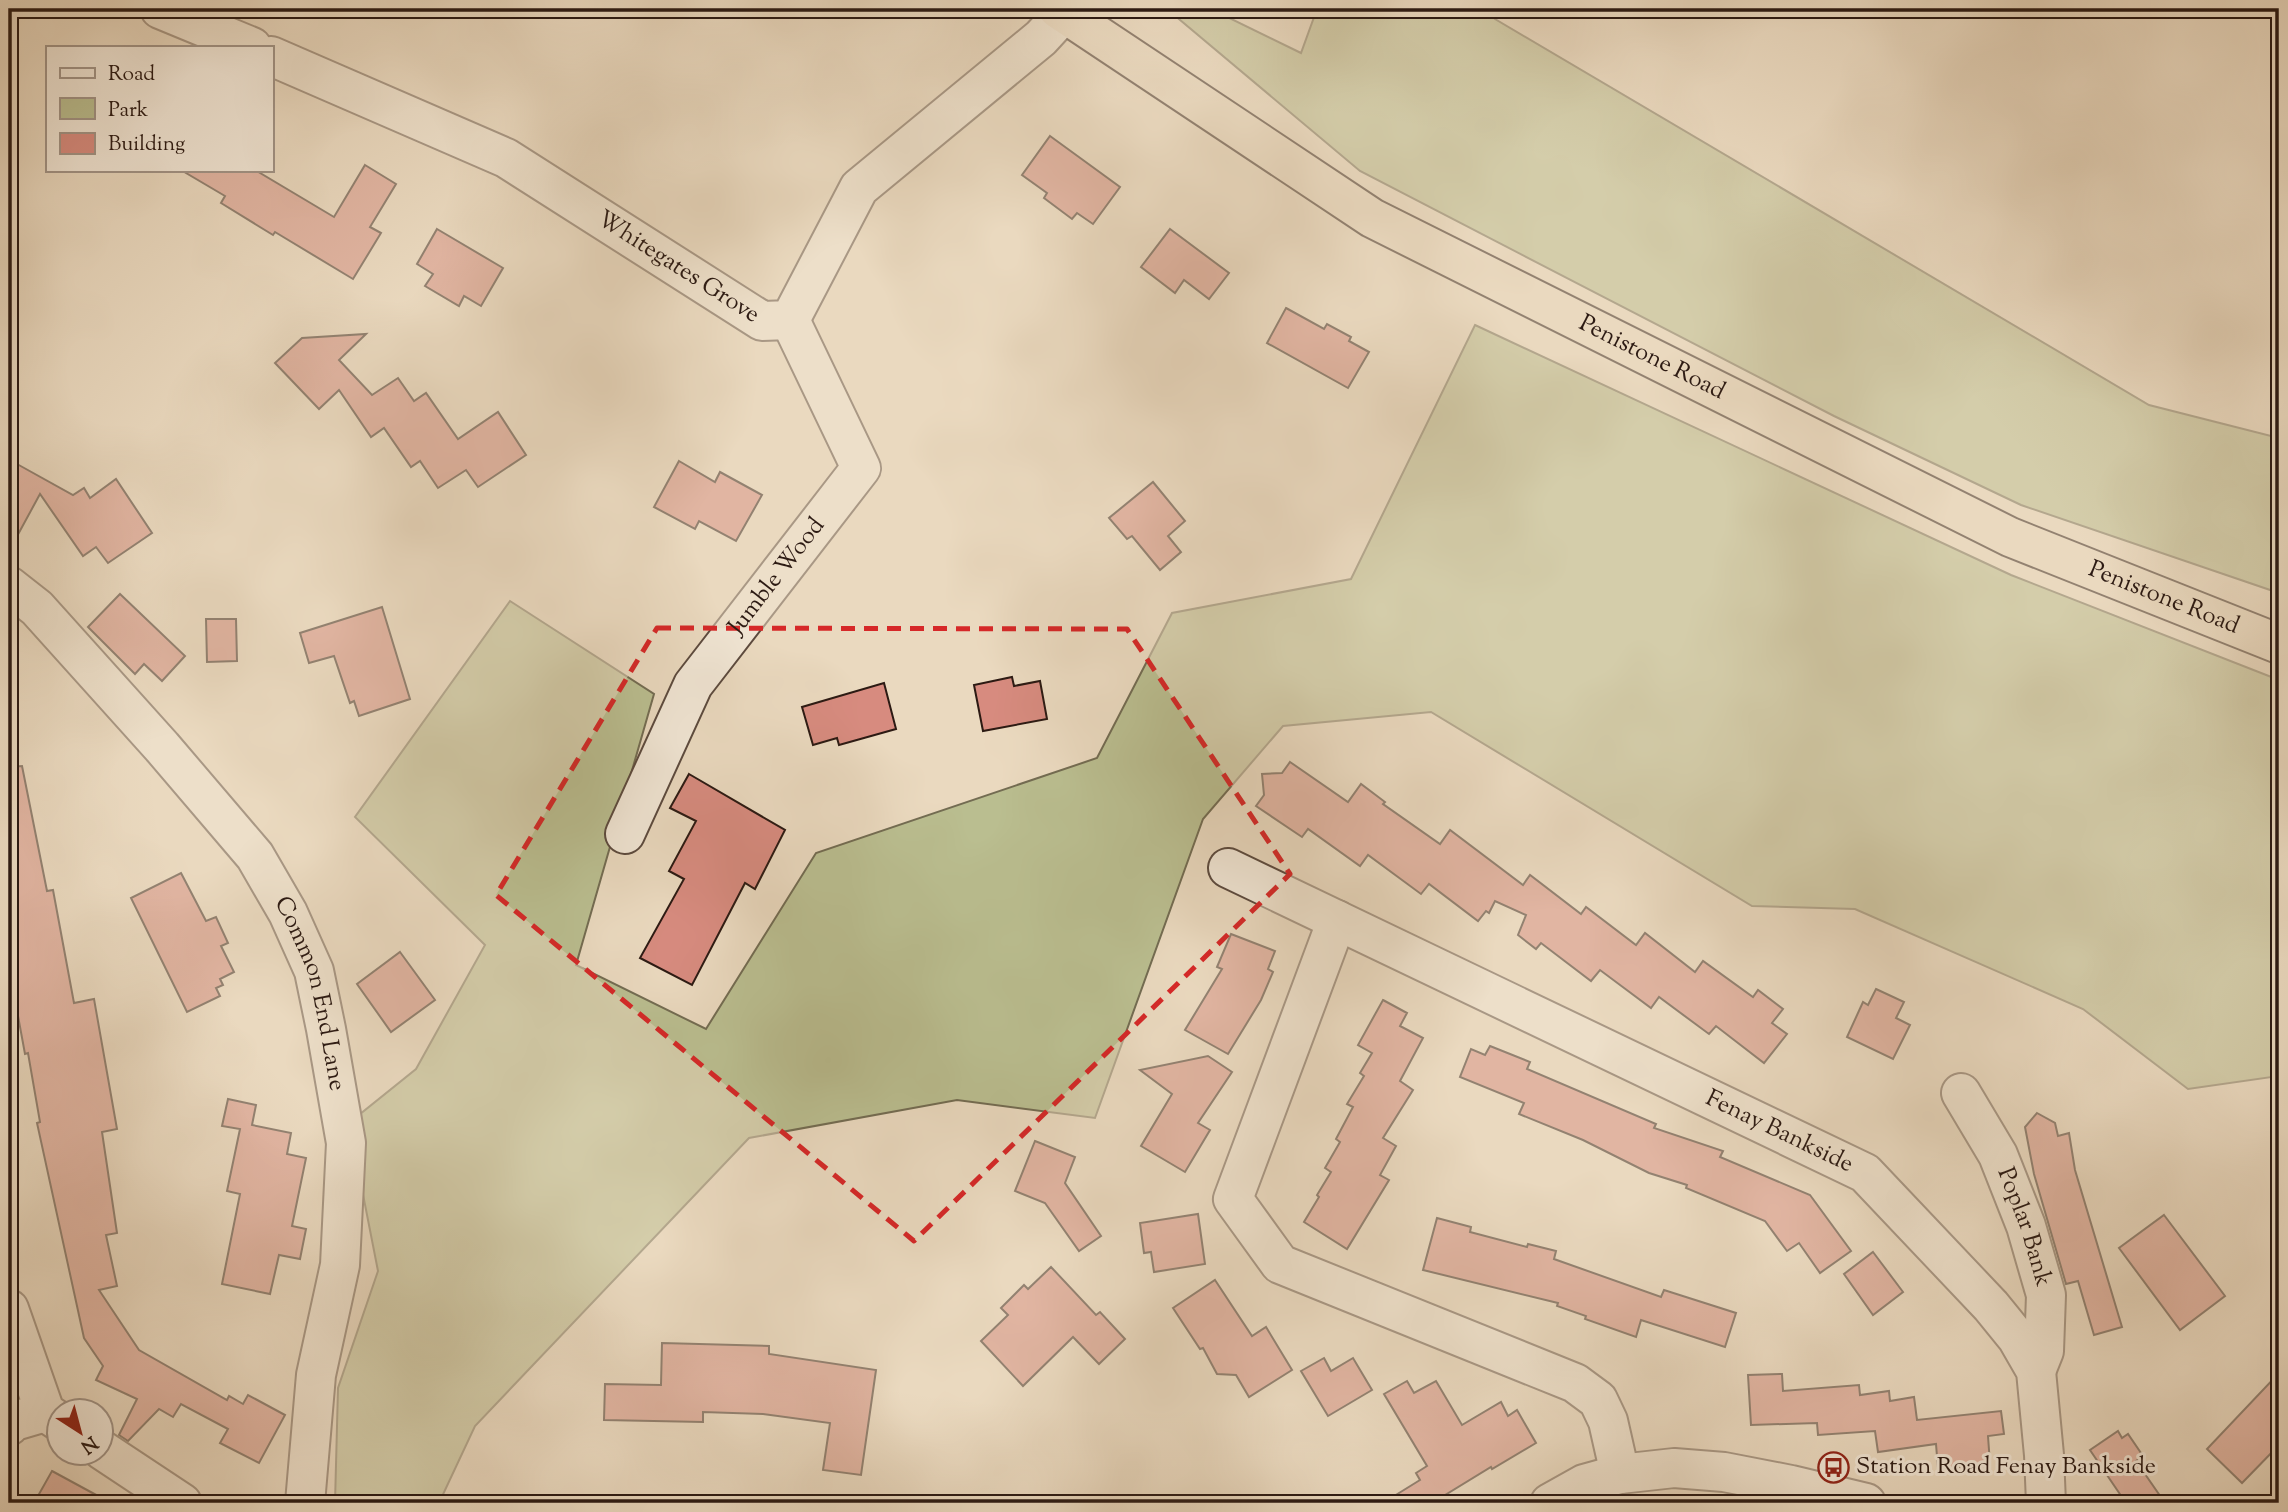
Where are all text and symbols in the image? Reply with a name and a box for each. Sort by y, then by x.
legend [46,46,273,172]
text: Road [108,60,155,90]
text: Park [108,96,149,126]
text: Building [108,130,185,160]
street label: Whitegates Grove [590,203,766,332]
street label: Penistone Road [1573,307,1731,409]
street label: Jumble Wood [719,510,834,644]
street label: Penistone Road [2083,553,2245,644]
street label: Common End Lane [265,890,354,1093]
street label: Fenay Bankside [1699,1082,1859,1182]
street label: Poplar Bank [1988,1163,2060,1291]
north arrow [46,1396,116,1466]
text: N [74,1428,103,1459]
bus stop icon: Station Road Fenay Bankside [1816,1450,1850,1484]
place label: Station Road Fenay Bankside [1856,1450,2156,1484]

